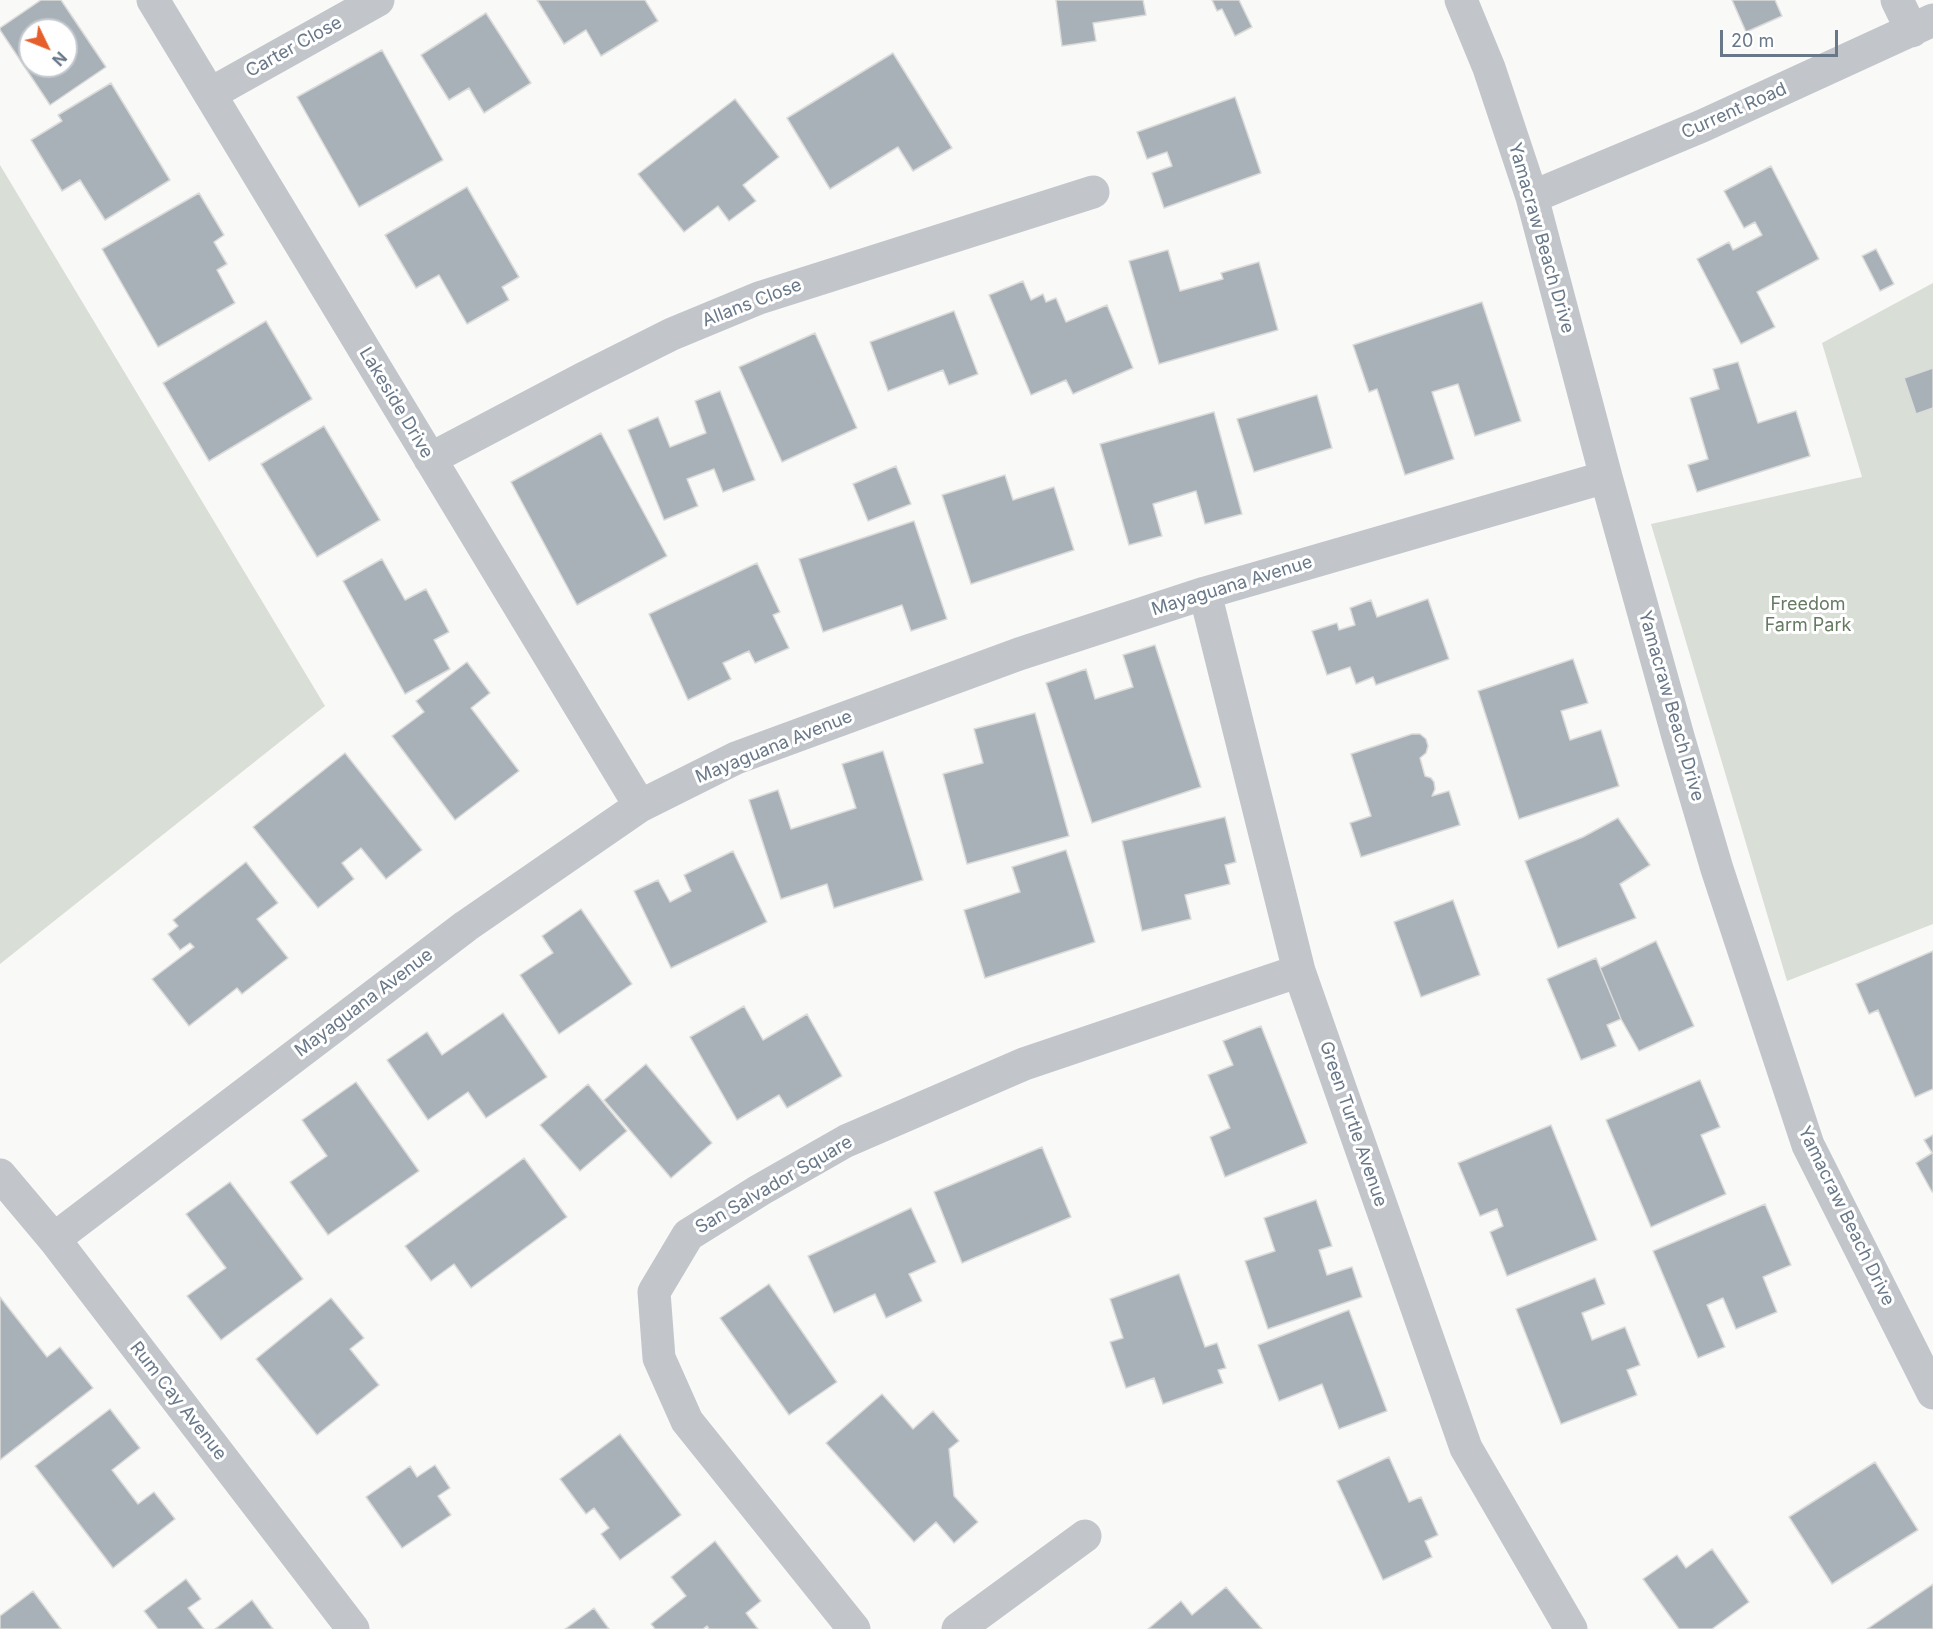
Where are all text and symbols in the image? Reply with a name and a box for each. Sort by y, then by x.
street label: Carter Close [242,12,346,82]
north arrow [18,18,78,78]
scale bar [1723,18,1842,56]
text: 20 m [1731,30,1774,51]
text: N [48,48,71,70]
street label: Current Road [1678,78,1790,144]
street label: Yamacraw Beach Drive [1503,140,1579,336]
street label: Allans Close [699,274,805,332]
street label: Lakeside Drive [354,344,438,462]
street label: Mayaguana Avenue [1149,551,1315,621]
park label: Freedom Farm Park [1765,594,1851,636]
street label: Yamacraw Beach Drive [1633,608,1709,804]
street label: Mayaguana Avenue [693,706,855,788]
street label: Mayaguana Avenue [291,944,437,1062]
street label: Green Turtle Avenue [1315,1038,1391,1210]
street label: Yamacraw Beach Drive [1793,1123,1899,1309]
street label: San Salvador Square [692,1131,856,1239]
street label: Rum Cay Avenue [125,1337,231,1465]

